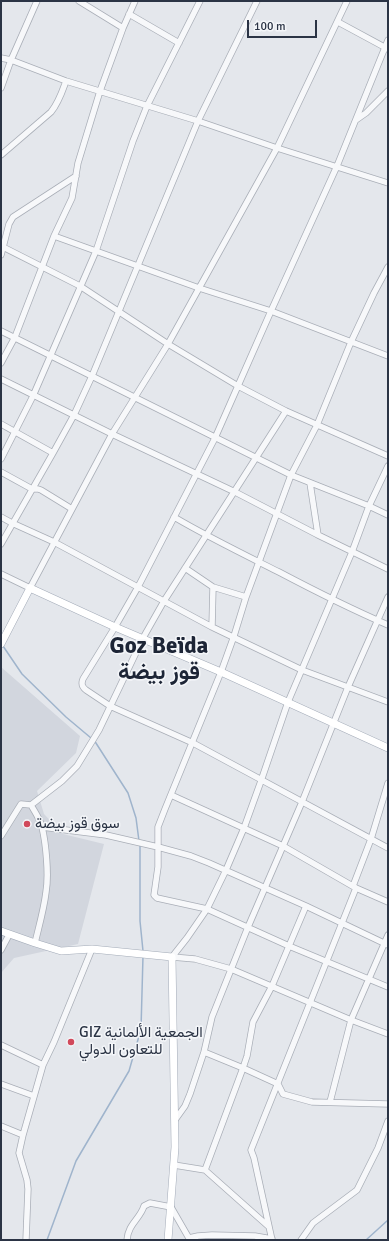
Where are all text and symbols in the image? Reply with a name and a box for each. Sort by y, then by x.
scale bar [249,12,319,38]
text: 100 m [254,19,286,34]
district label: Goz Beïda قوز بيضة [110,633,208,687]
place label: سوق قوز بيضة [35,815,120,833]
marker: سوق قوز بيضة [22,819,32,829]
place label: GIZ الجمعية الألمانية للتعاون الدولي [79,1024,203,1059]
marker: GIZ الجمعية الألمانية للتعاون الدولي [66,1037,76,1047]

